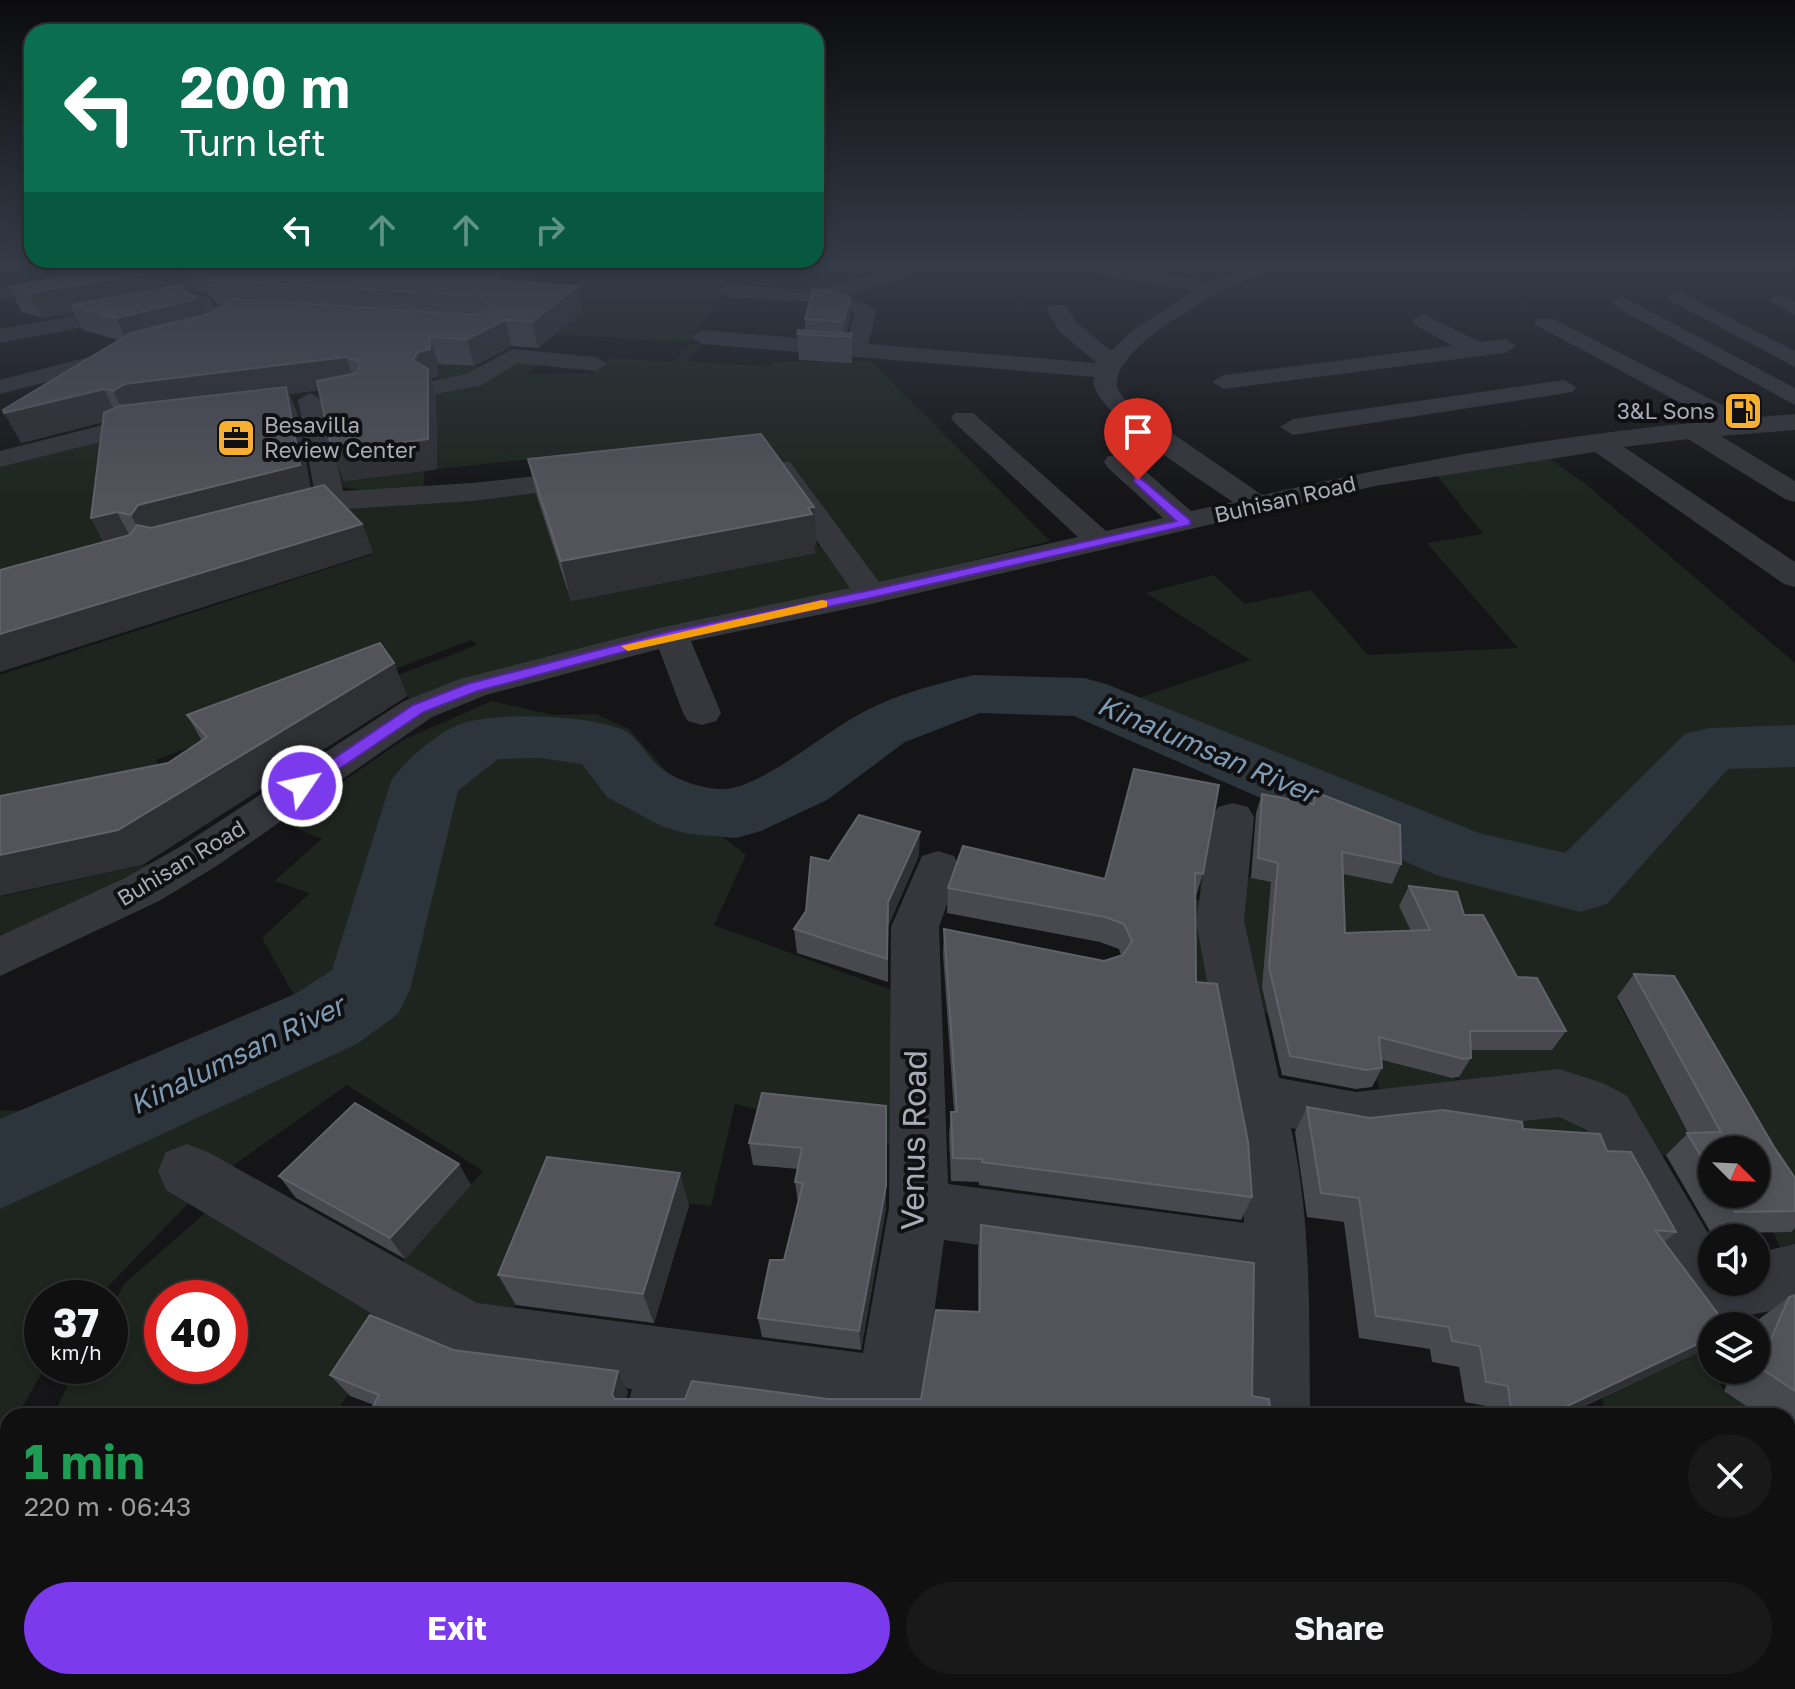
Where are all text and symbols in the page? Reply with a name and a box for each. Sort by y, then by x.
text: 200 m [180,53,350,120]
icon: left [48,56,152,160]
text: Turn left [180,121,326,164]
icon: left [276,208,320,252]
icon: ahead [360,208,404,252]
icon: ahead [444,208,488,252]
icon: right [528,208,572,252]
fuel station icon: 3&L Sons [1722,390,1764,432]
place label: 3&L Sons [1617,397,1715,424]
pin [1104,398,1172,480]
icon: arrive [1116,410,1160,454]
place label: Besavilla Review Center [264,411,417,463]
office icon: Besavilla Review Center [215,417,257,459]
street label: Buhisan Road [1211,469,1358,528]
water label: Kinalumsan River [1093,688,1325,811]
position arrow [260,744,344,828]
street label: Buhisan Road [112,814,250,911]
water label: Kinalumsan River [124,987,353,1121]
street label: Venus Road [892,1049,934,1231]
north arrow [1698,1136,1770,1208]
map controls [1698,1136,1770,1384]
button: sound [1698,1224,1770,1296]
speed limit sign: 40 [144,1280,248,1384]
text: 37 [53,1298,99,1346]
button: layers [1698,1312,1770,1384]
text: km/h [51,1340,101,1364]
text: 1 min [24,1432,145,1490]
button: close [1688,1434,1772,1518]
text: 220 m · 06:43 [24,1491,191,1522]
button: Exit [24,1582,890,1674]
button: Share [906,1582,1772,1674]

